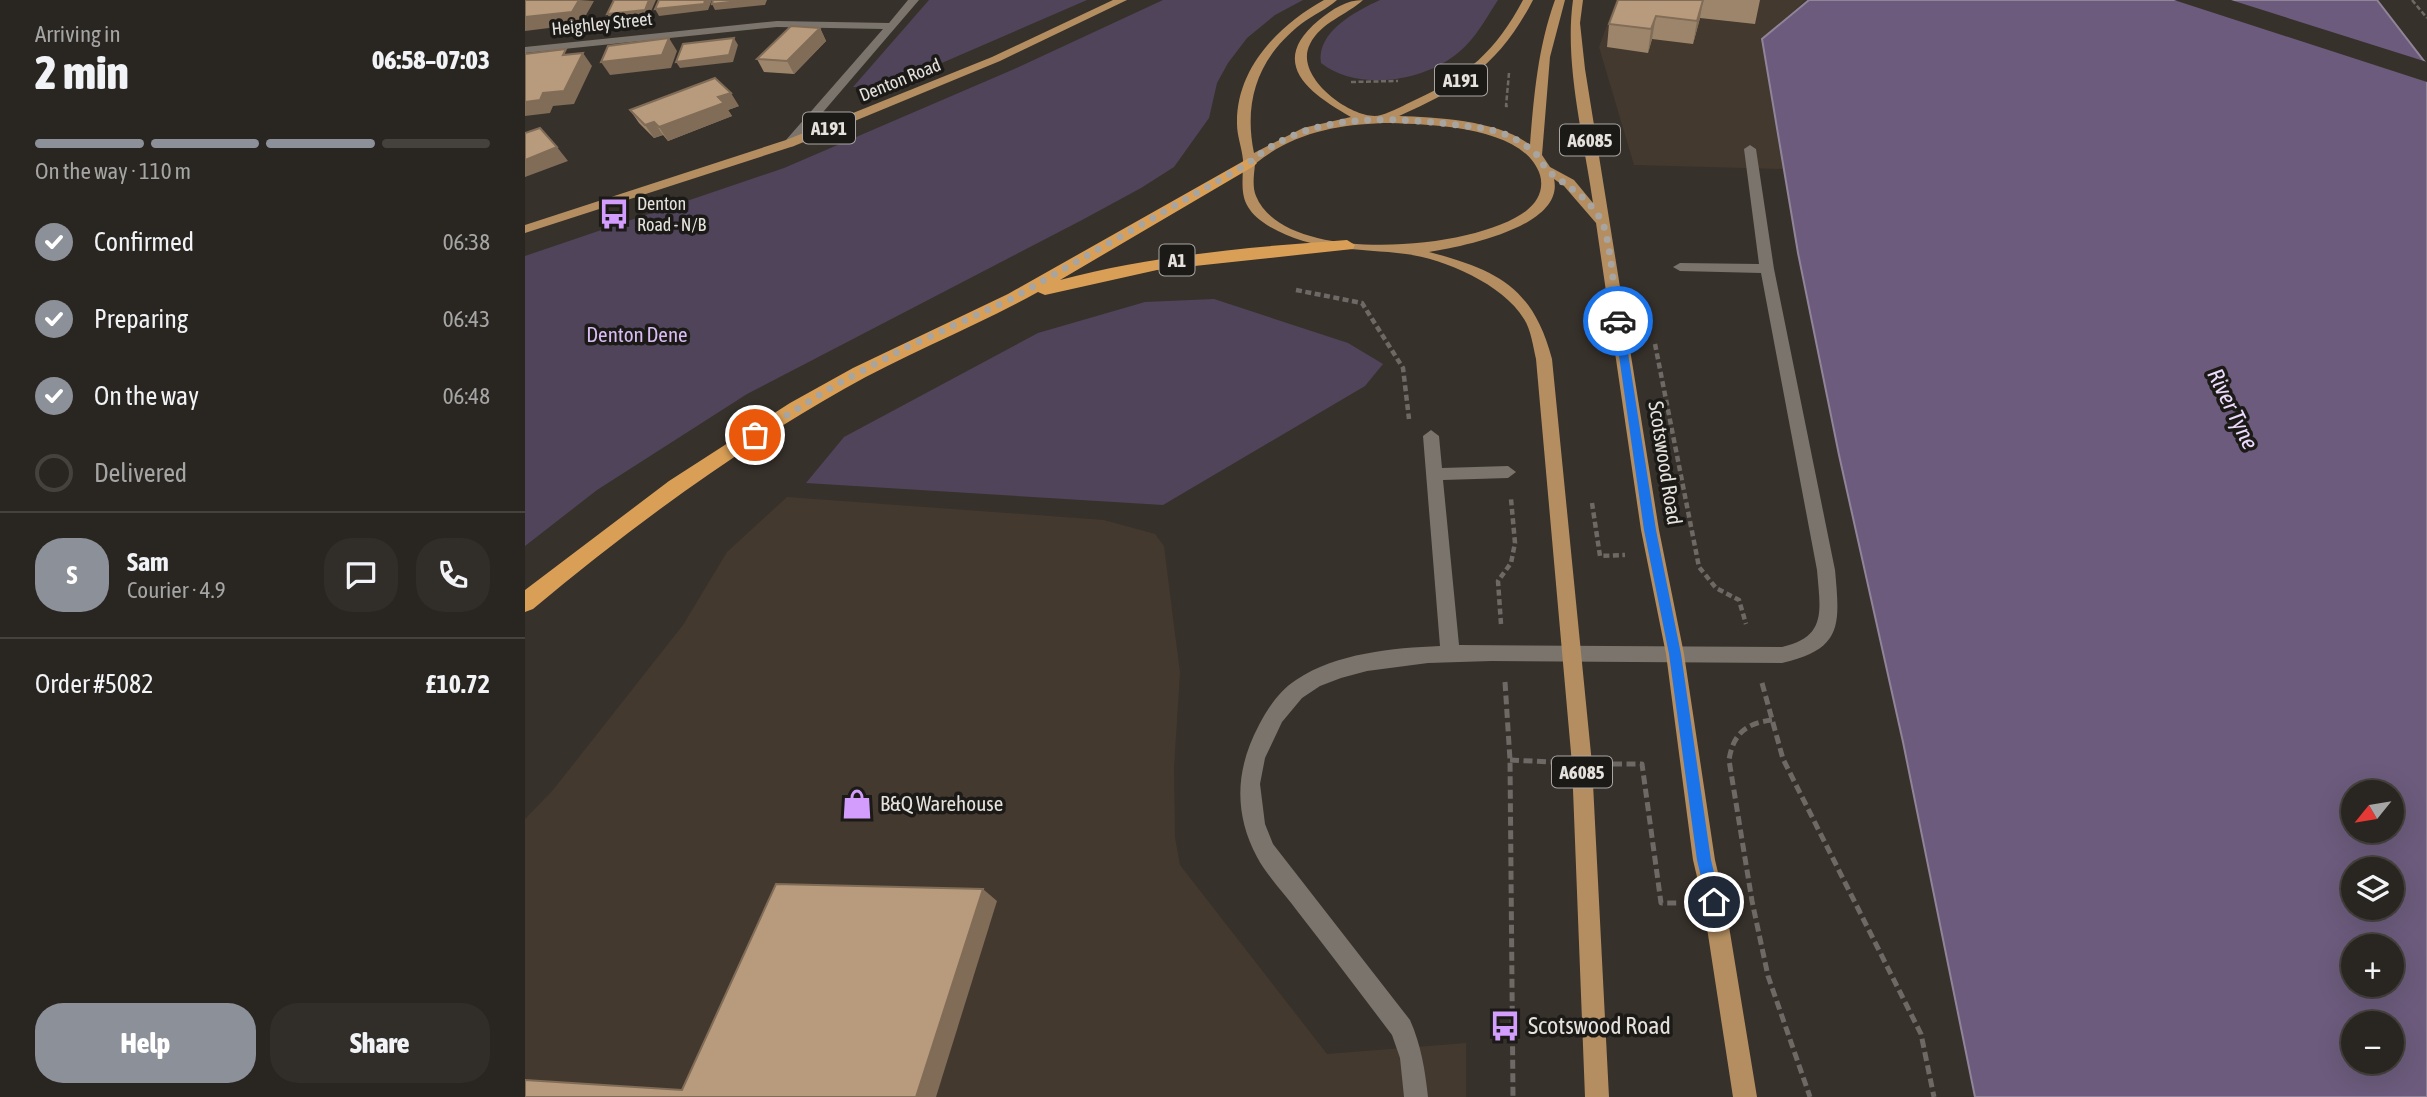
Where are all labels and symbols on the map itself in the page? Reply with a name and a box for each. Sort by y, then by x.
street label: Heighley Street [551,8,653,39]
street label: Denton Road [856,54,944,105]
road number: A191 [1435,64,1487,96]
road number: A191 [803,112,855,144]
road number: A6085 [1560,124,1620,156]
place label: Denton Road - N/B [637,193,706,235]
bus stop icon: Denton Road - N/B [597,197,631,231]
road number: A1 [1159,244,1195,276]
courier [1583,286,1653,356]
park label: Denton Dene [586,322,688,346]
water label: River Tyne [2202,364,2264,454]
street label: Scotswood Road [1644,399,1688,526]
pin [725,405,785,465]
road number: A6085 [1552,757,1612,788]
north arrow [2341,780,2405,844]
shop icon: B&Q Warehouse [840,787,874,821]
place label: B&Q Warehouse [880,791,1003,815]
pin [1684,872,1744,932]
bus stop icon: Scotswood Road [1488,1009,1522,1043]
place label: Scotswood Road [1528,1012,1671,1039]

